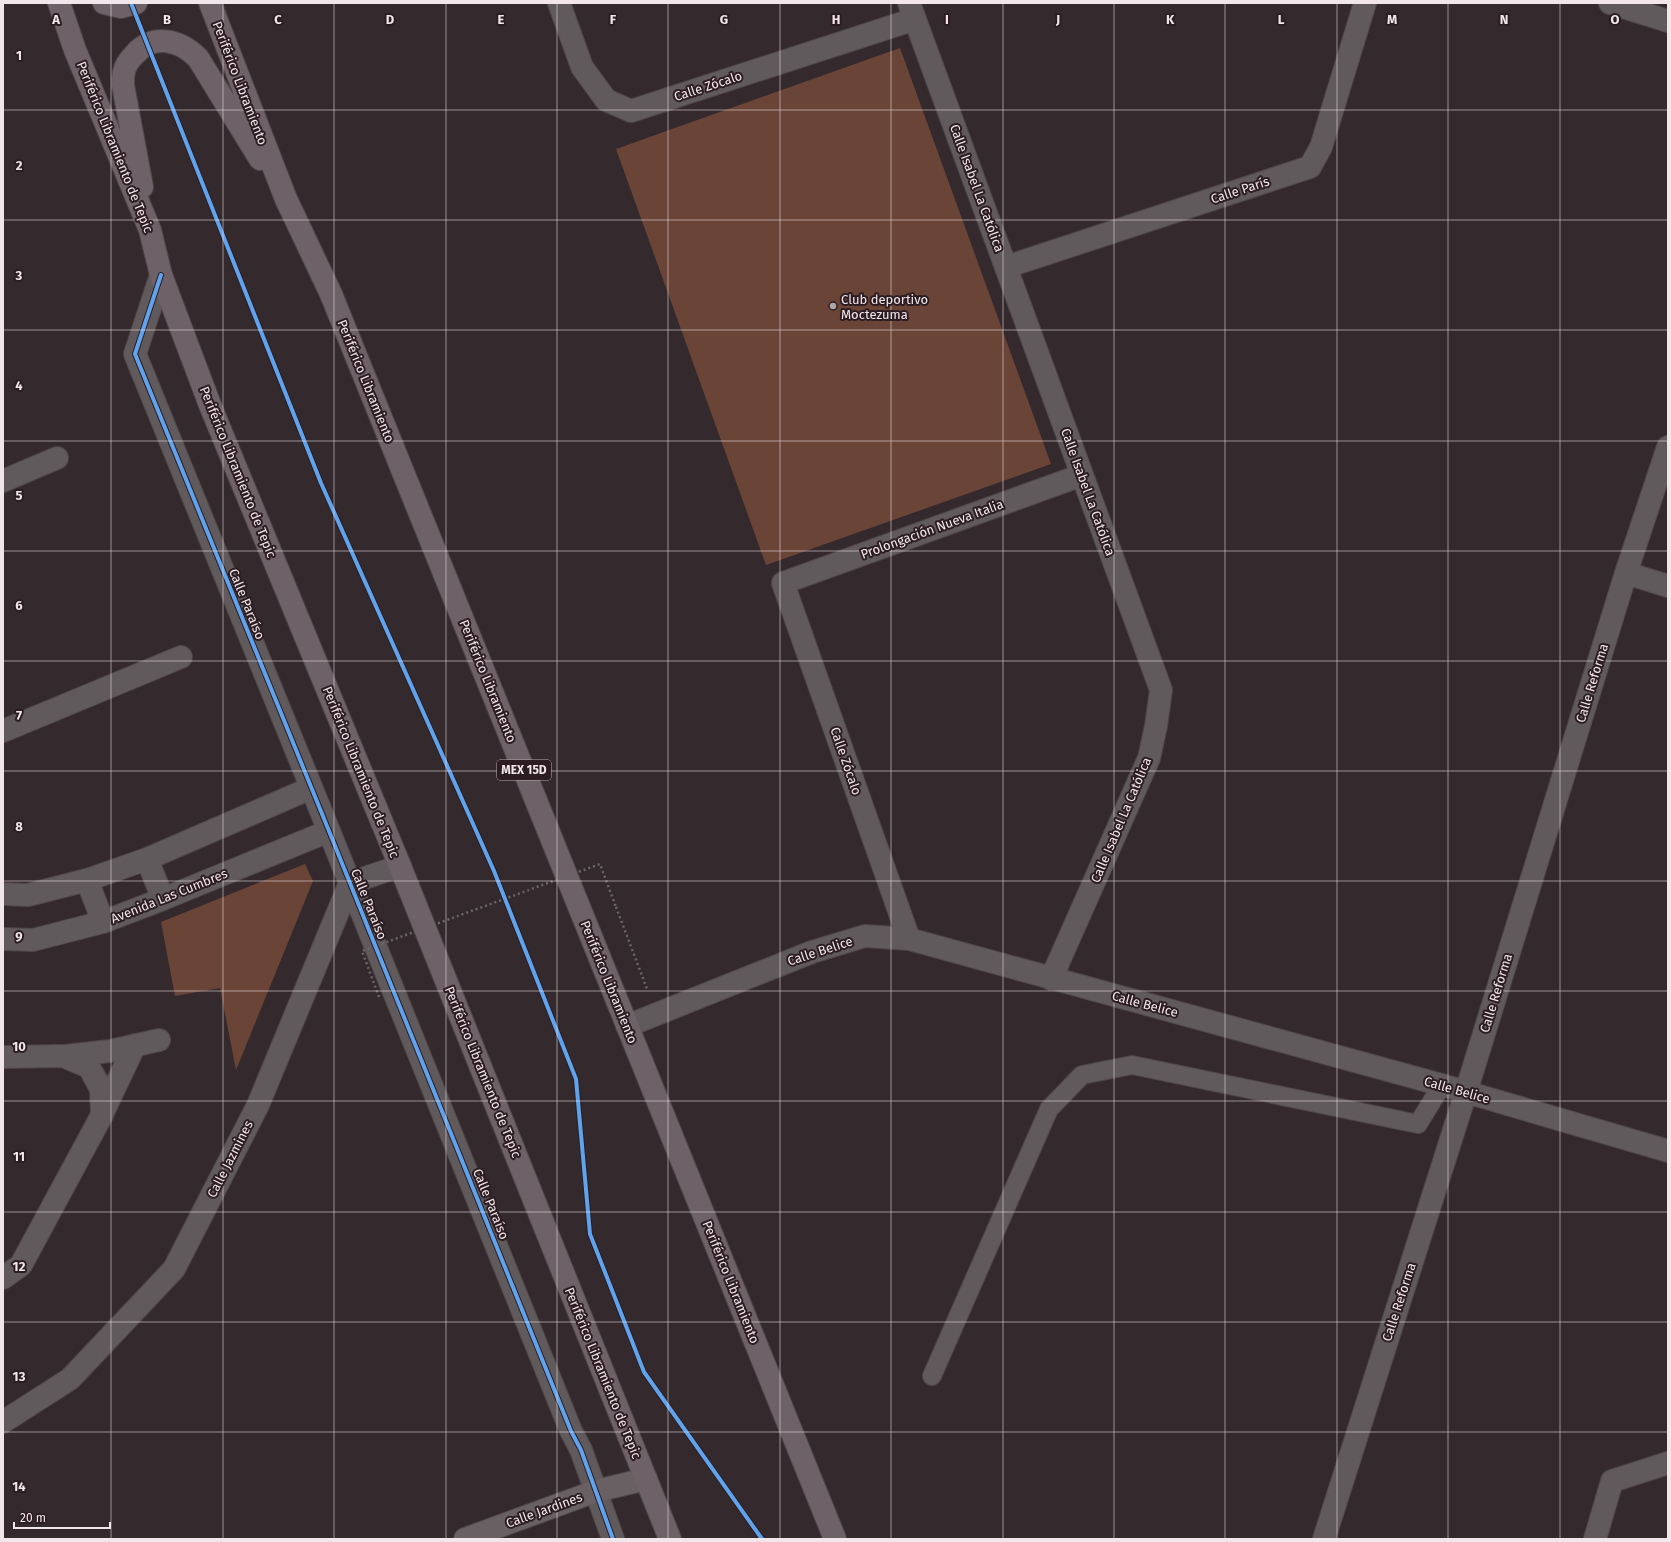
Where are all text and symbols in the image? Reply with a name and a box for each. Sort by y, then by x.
text: A [51,12,60,27]
text: B [163,12,171,27]
text: C [274,12,282,27]
text: D [386,12,395,27]
text: E [498,12,505,27]
text: F [610,12,617,27]
text: G [720,12,728,27]
text: H [832,12,840,27]
text: I [945,12,949,27]
text: J [1055,12,1060,27]
text: K [1166,12,1175,27]
text: L [1278,12,1285,27]
text: M [1387,12,1397,27]
text: N [1500,12,1508,27]
text: O [1611,12,1620,27]
street label: Periférico Libramiento [210,19,270,147]
text: 1 [16,48,22,63]
street label: Periférico Libramiento de Tepic [74,59,156,235]
street label: Calle Zócalo [672,68,744,104]
street label: Calle Isabel La Católica [947,122,1007,254]
text: 2 [16,158,23,173]
street label: Calle París [1209,173,1271,207]
text: 3 [15,268,23,283]
place label: Club deportivo Moctezuma [841,292,928,322]
marker: Club deportivo Moctezuma [828,301,838,311]
street label: Periférico Libramiento [335,317,397,445]
text: 4 [15,378,23,393]
street label: Periférico Libramiento de Tepic [197,384,279,560]
street label: Calle Isabel La Católica [1058,426,1118,558]
text: 5 [16,488,23,503]
street label: Prolongación Nueva Italia [859,496,1005,562]
street label: Calle Paraíso [226,566,268,642]
text: 6 [15,598,23,613]
street label: Periférico Libramiento [457,617,519,745]
street label: Calle Reforma [1573,642,1611,724]
street label: Periférico Libramiento de Tepic [320,684,402,860]
text: 7 [16,708,22,723]
street label: Calle Zócalo [827,725,865,797]
street label: Calle Isabel La Católica [1088,755,1154,885]
road number: MEX 15D [497,760,551,780]
text: 8 [15,819,23,834]
street label: Avenida Las Cumbres [108,866,230,926]
street label: Calle Paraíso [348,866,390,942]
street label: Periférico Libramiento [578,918,640,1046]
text: 9 [15,929,23,944]
street label: Calle Belice [785,933,855,969]
street label: Calle Reforma [1477,952,1515,1034]
street label: Periférico Libramiento de Tepic [442,984,524,1160]
street label: Calle Belice [1110,988,1180,1020]
text: 10 [12,1039,26,1054]
street label: Calle Belice [1422,1073,1492,1107]
street label: Calle Jazmines [204,1118,256,1200]
text: 11 [13,1149,25,1164]
street label: Calle Paraíso [470,1166,512,1242]
street label: Periférico Libramiento [700,1218,762,1346]
text: 12 [13,1259,26,1274]
street label: Calle Reforma [1379,1261,1419,1343]
street label: Periférico Libramiento de Tepic [562,1285,644,1461]
text: 13 [13,1369,26,1384]
text: 14 [12,1479,26,1494]
street label: Calle Jardines [504,1489,584,1531]
scale bar [14,1504,110,1530]
text: 20 m [20,1511,46,1525]

